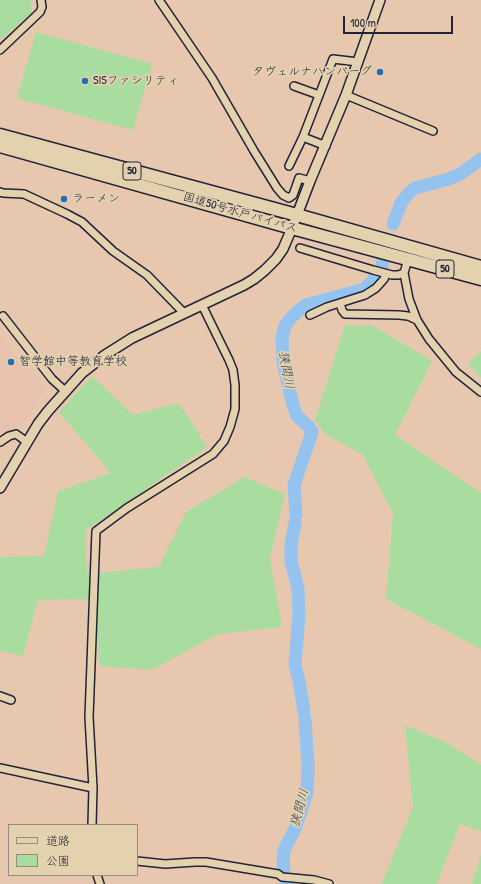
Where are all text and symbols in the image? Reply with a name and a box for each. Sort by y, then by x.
scale bar [345,8,455,34]
text: 100 m [350,14,376,31]
place label: タヴェルナハンバーグ [252,65,372,79]
marker: タヴェルナハンバーグ [375,67,385,77]
place label: SISファシリティ [93,74,179,88]
marker: SISファシリティ [80,76,90,86]
road number: 50 [123,162,141,180]
street label: 国道50号水戸バイパス [181,190,299,236]
place label: ラーメン [72,192,120,206]
marker: ラーメン [59,194,69,204]
road number: 50 [436,260,454,278]
water label: 狭間川 [275,349,297,391]
place label: 智学館中等教育学校 [19,355,127,369]
marker: 智学館中等教育学校 [6,357,16,367]
water label: 狭間川 [287,787,313,829]
legend [8,824,138,876]
text: 道路 [46,832,70,849]
text: 公園 [46,852,70,869]

